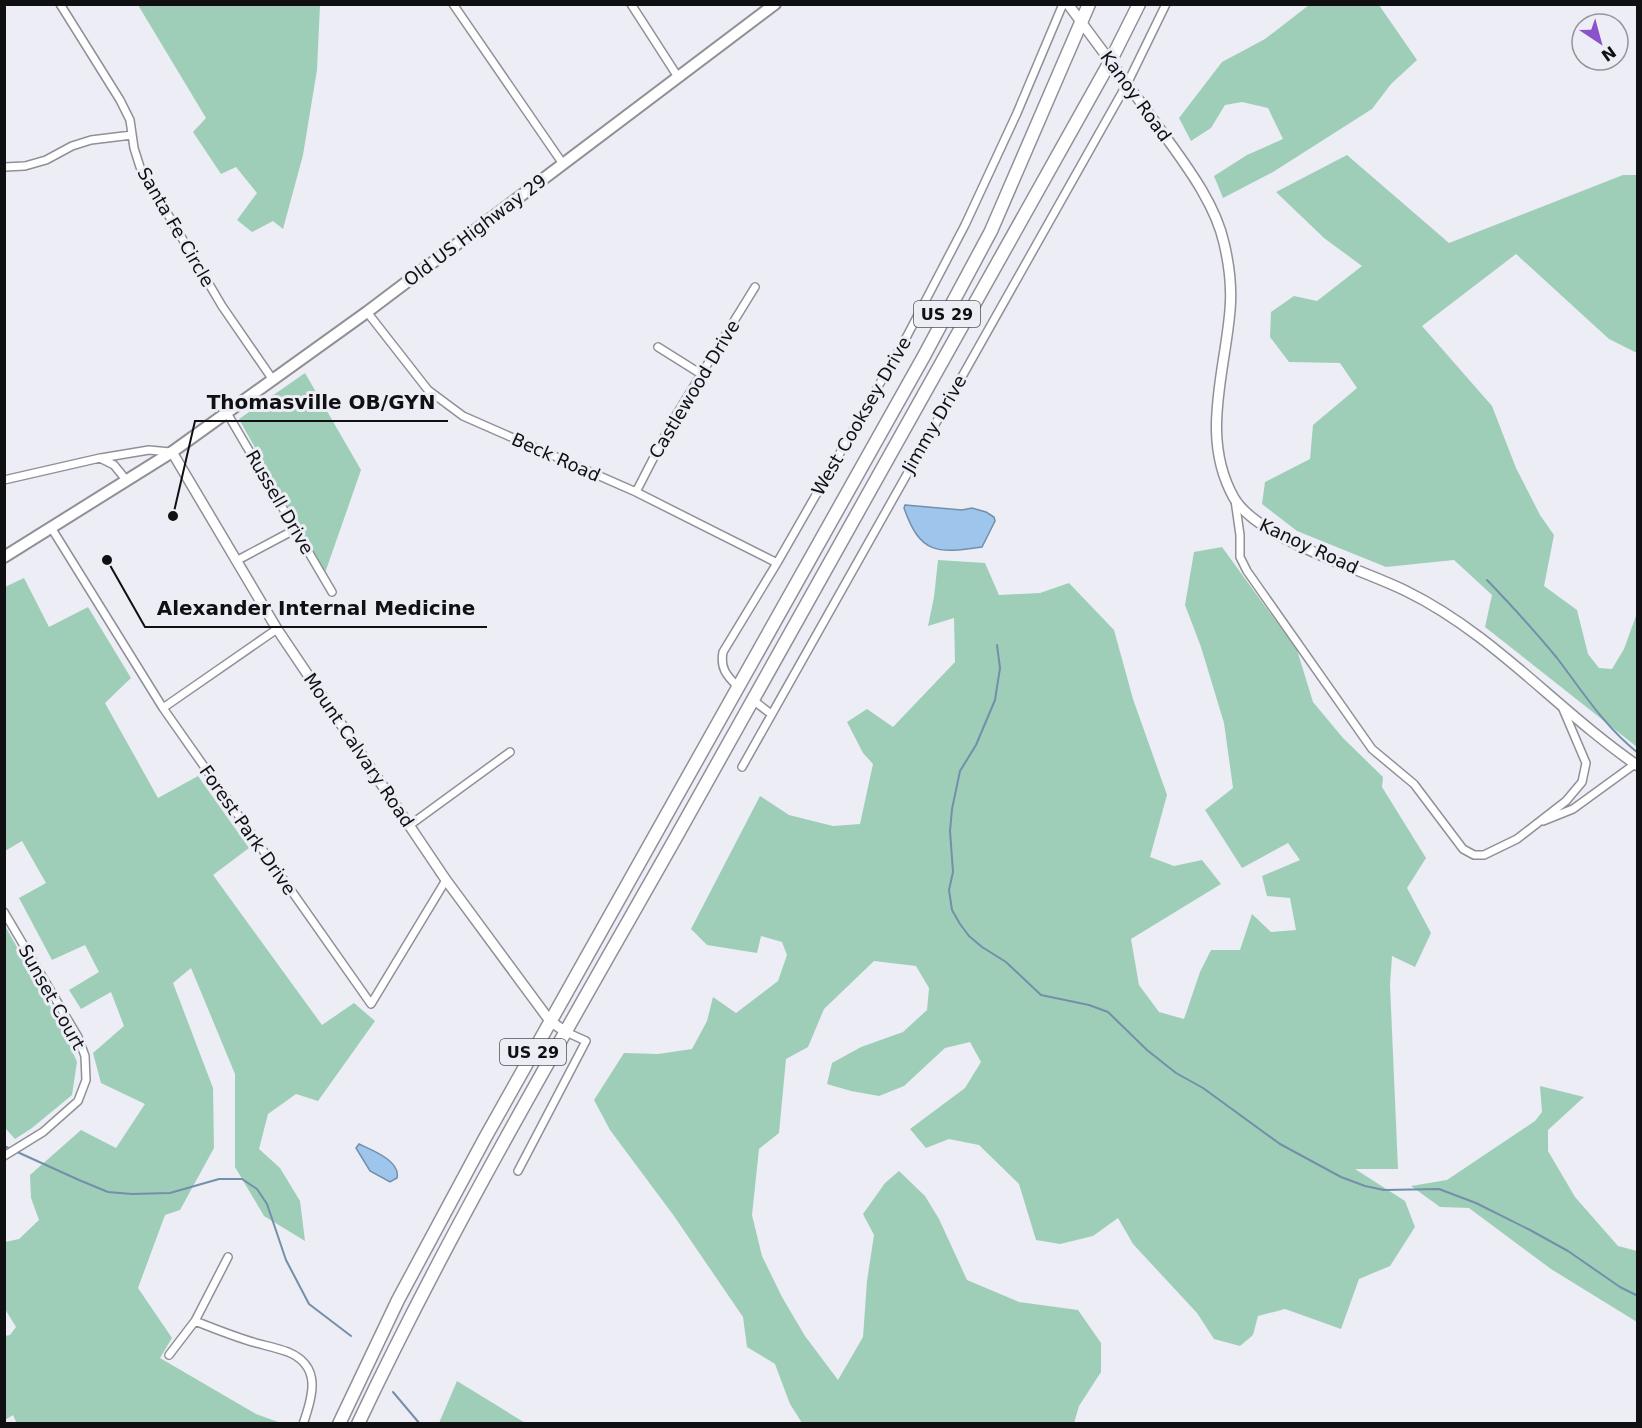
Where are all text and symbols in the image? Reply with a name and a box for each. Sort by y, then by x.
north arrow [1570,12,1630,72]
text: N [1598,42,1620,65]
street label: Kanoy Road [1096,47,1176,145]
street label: Santa Fe Circle [133,164,219,290]
street label: Old US Highway 29 [400,170,550,290]
road number: US 29 [914,301,980,327]
street label: Castlewood Drive [644,316,744,462]
street label: West Cooksey Drive [807,333,915,499]
street label: Jimmy Drive [897,371,971,478]
callout: Thomasville OB/GYN [195,383,448,421]
text: Thomasville OB/GYN [207,390,435,414]
street label: Beck Road [509,428,603,486]
street label: Russell Drive [242,446,318,558]
street label: Kanoy Road [1256,514,1362,578]
callout: Alexander Internal Medicine [145,589,487,627]
text: Alexander Internal Medicine [157,596,475,620]
street label: Mount Calvary Road [300,669,418,831]
street label: Forest Park Drive [195,761,301,899]
street label: Sunset Court [14,941,90,1053]
road number: US 29 [500,1039,566,1065]

